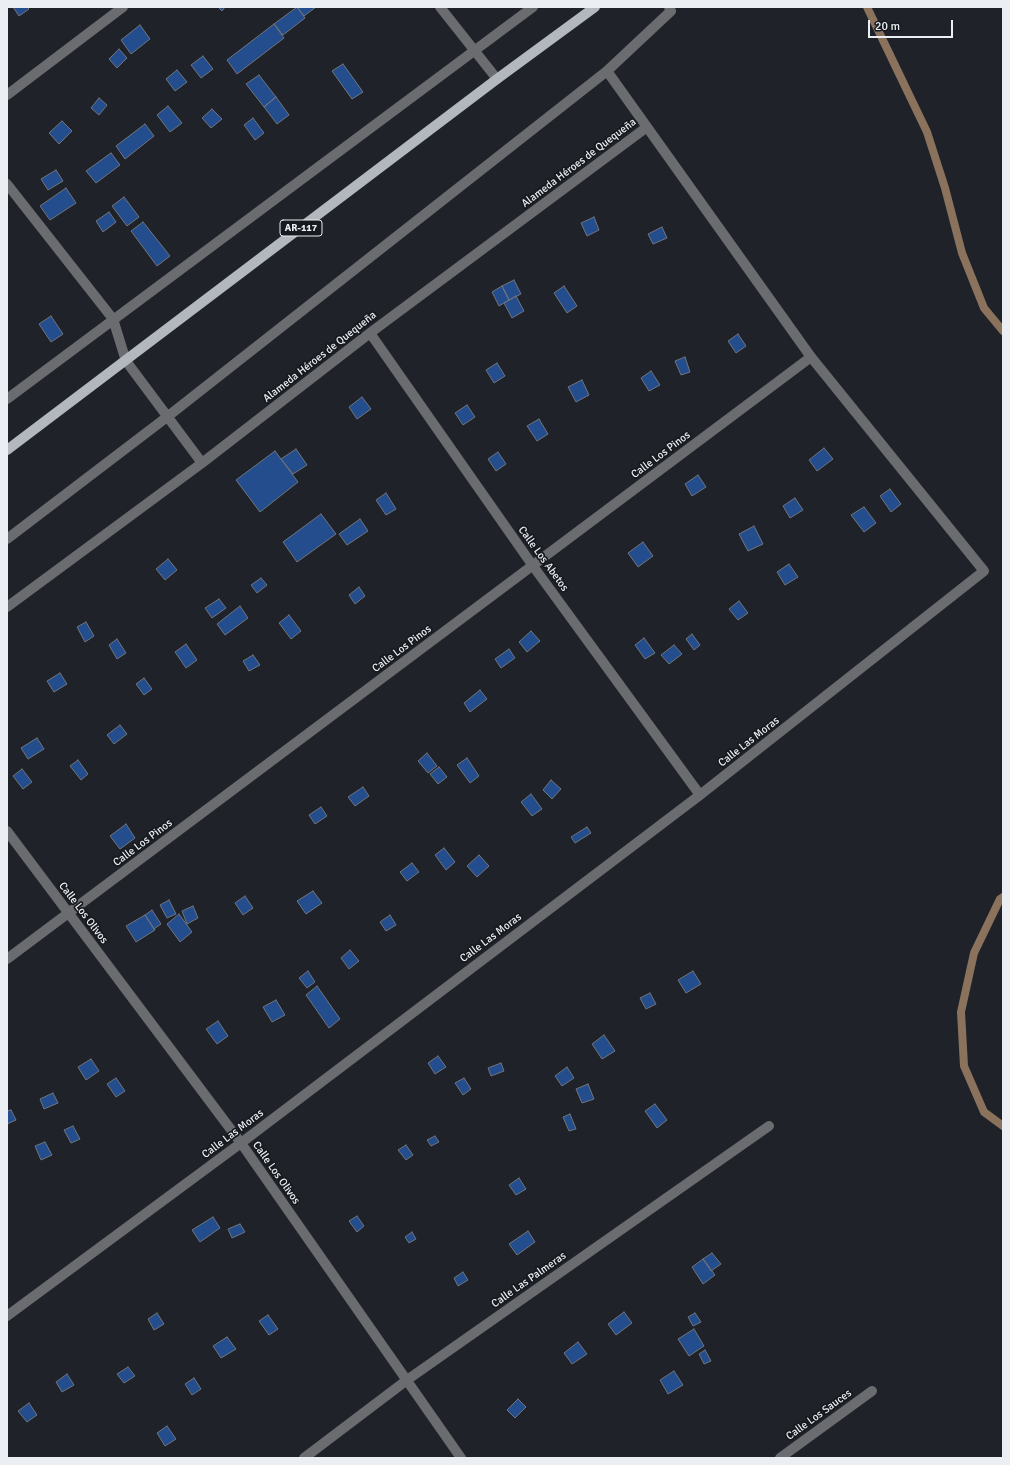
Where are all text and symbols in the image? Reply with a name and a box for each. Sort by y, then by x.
scale bar [870,12,955,38]
text: 20 m [875,19,900,34]
street label: Alameda Héroes de Quequeña [519,116,639,210]
road number: AR-117 [280,220,322,236]
street label: Alameda Héroes de Quequeña [261,309,379,405]
street label: Calle Los Pinos [629,429,693,481]
street label: Calle Los Abetos [515,524,571,594]
street label: Calle Los Pinos [370,623,434,675]
street label: Calle Las Moras [716,714,782,770]
street label: Calle Los Pinos [111,817,175,869]
street label: Calle Los Olivos [56,880,110,946]
street label: Calle Las Moras [458,911,524,965]
street label: Calle Las Moras [200,1107,266,1161]
street label: Calle Los Olivos [250,1139,302,1207]
street label: Calle Las Palmeras [489,1249,569,1311]
street label: Calle Los Sauces [784,1387,854,1443]

